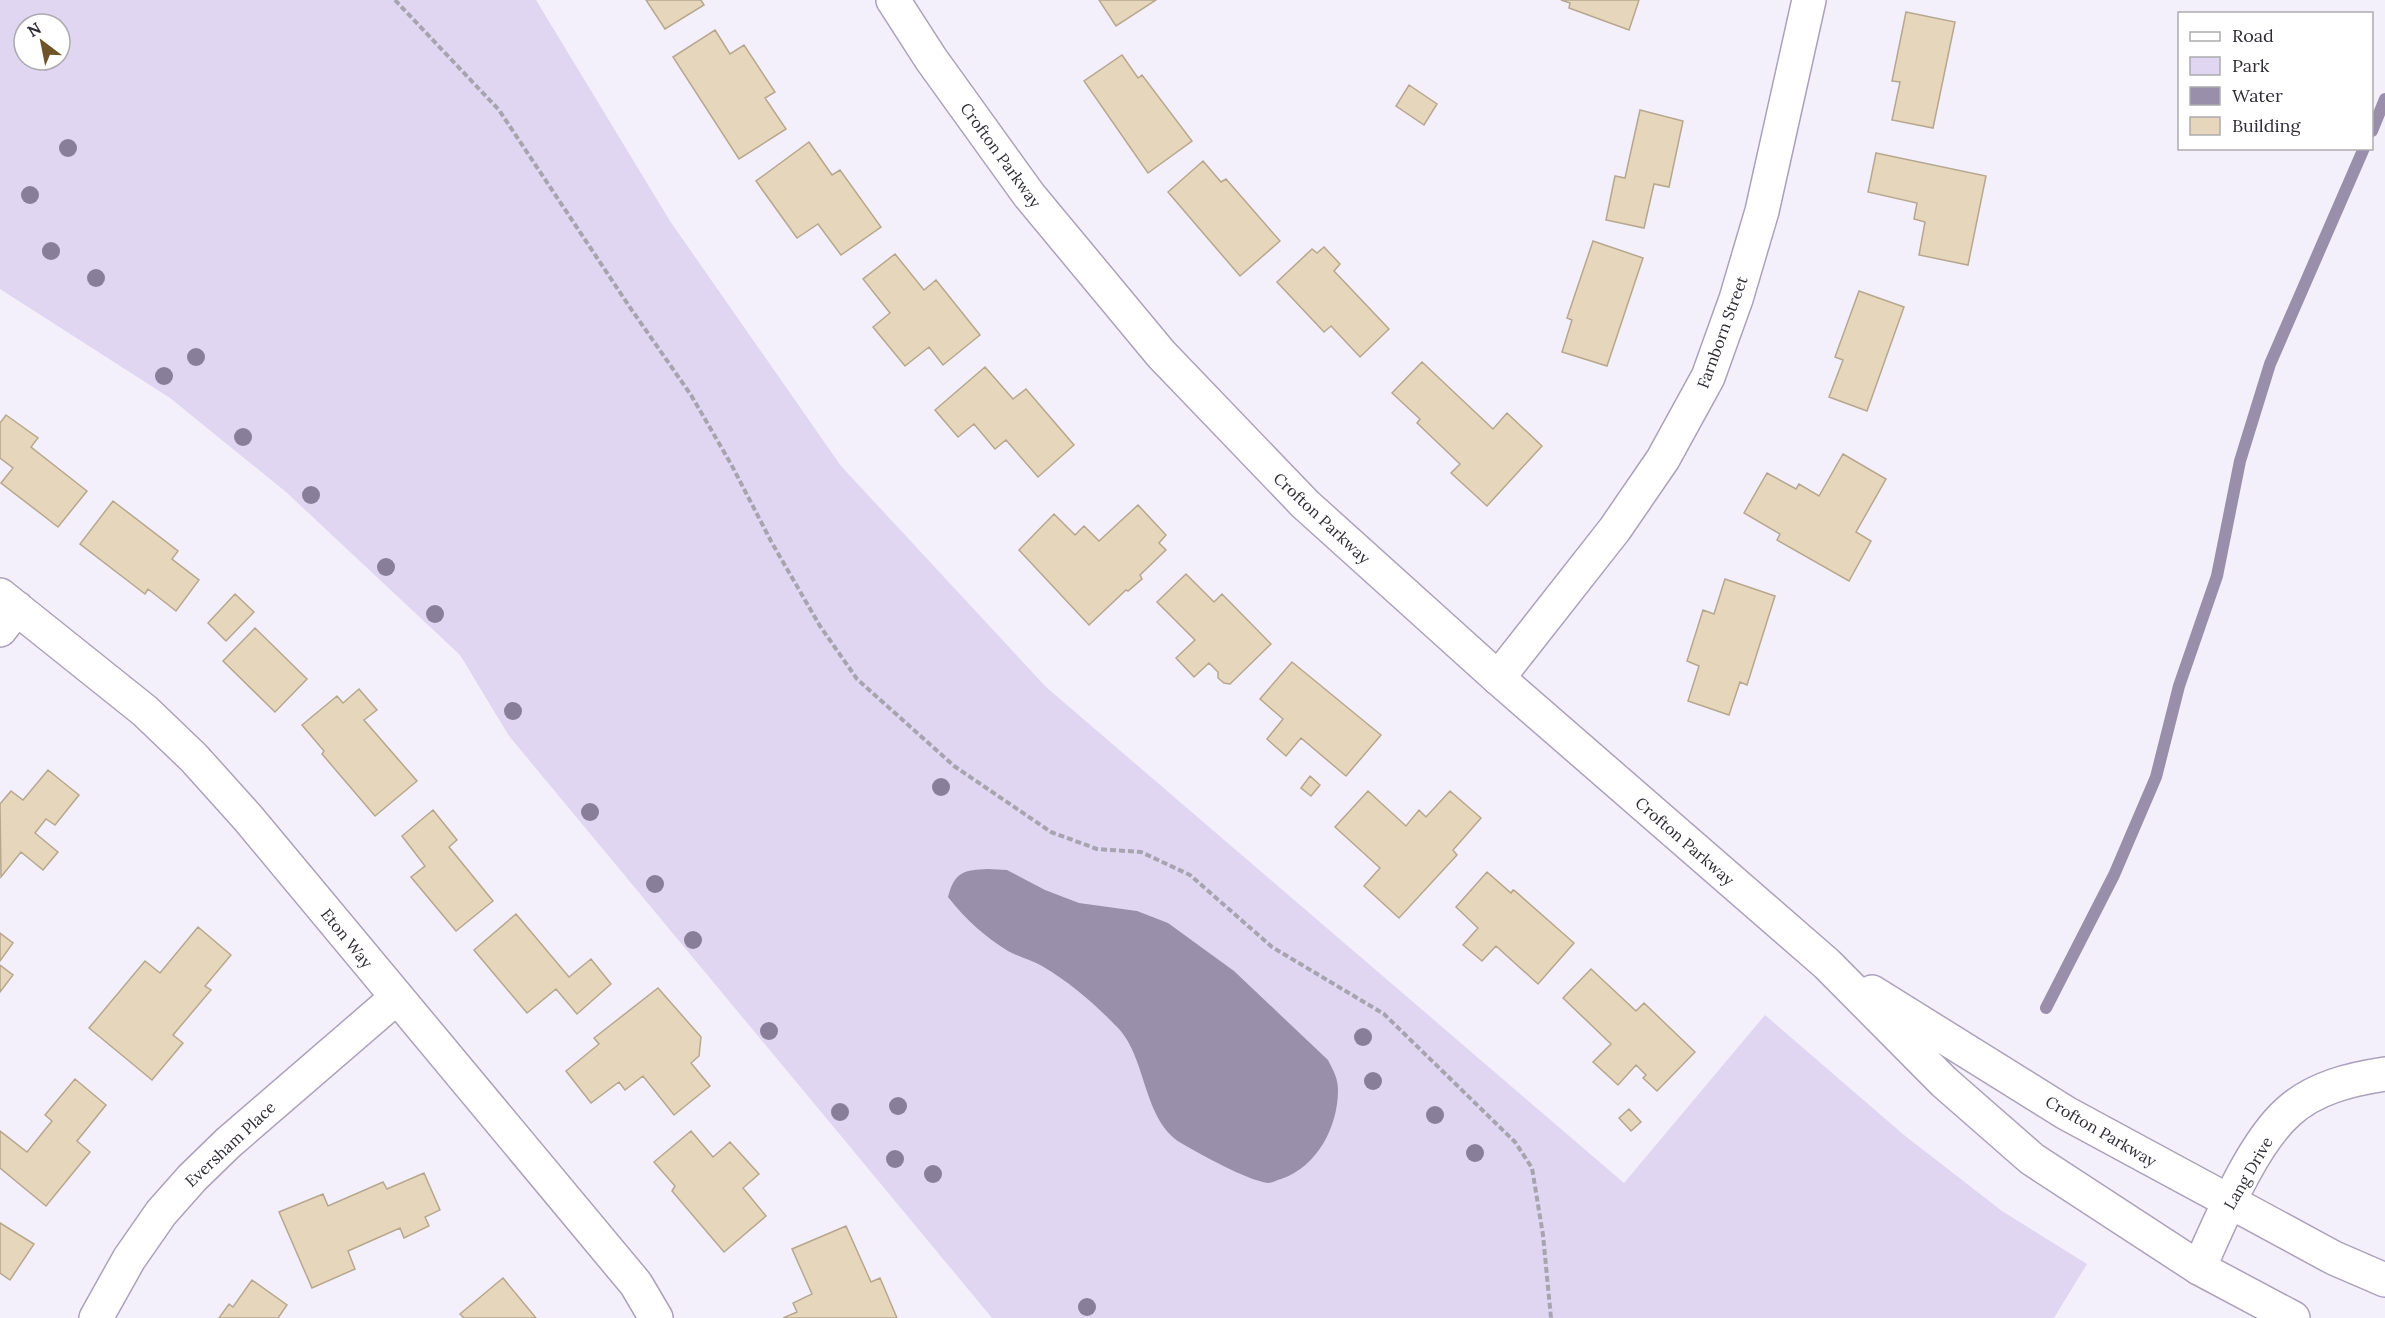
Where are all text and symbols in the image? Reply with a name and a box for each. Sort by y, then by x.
north arrow [12,12,72,72]
legend [2178,12,2373,150]
text: N [24,18,45,41]
text: Road [2232,24,2274,47]
text: Park [2232,54,2270,77]
text: Water [2232,84,2283,107]
street label: Crofton Parkway [956,99,1046,212]
text: Building [2232,114,2302,137]
street label: Farnborn Street [1692,272,1752,391]
street label: Crofton Parkway [1270,468,1375,568]
street label: Crofton Parkway [1631,792,1739,890]
street label: Eton Way [317,904,378,972]
street label: Crofton Parkway [2042,1091,2161,1171]
street label: Eversham Place [181,1097,280,1191]
street label: Lang Drive [2219,1133,2277,1213]

